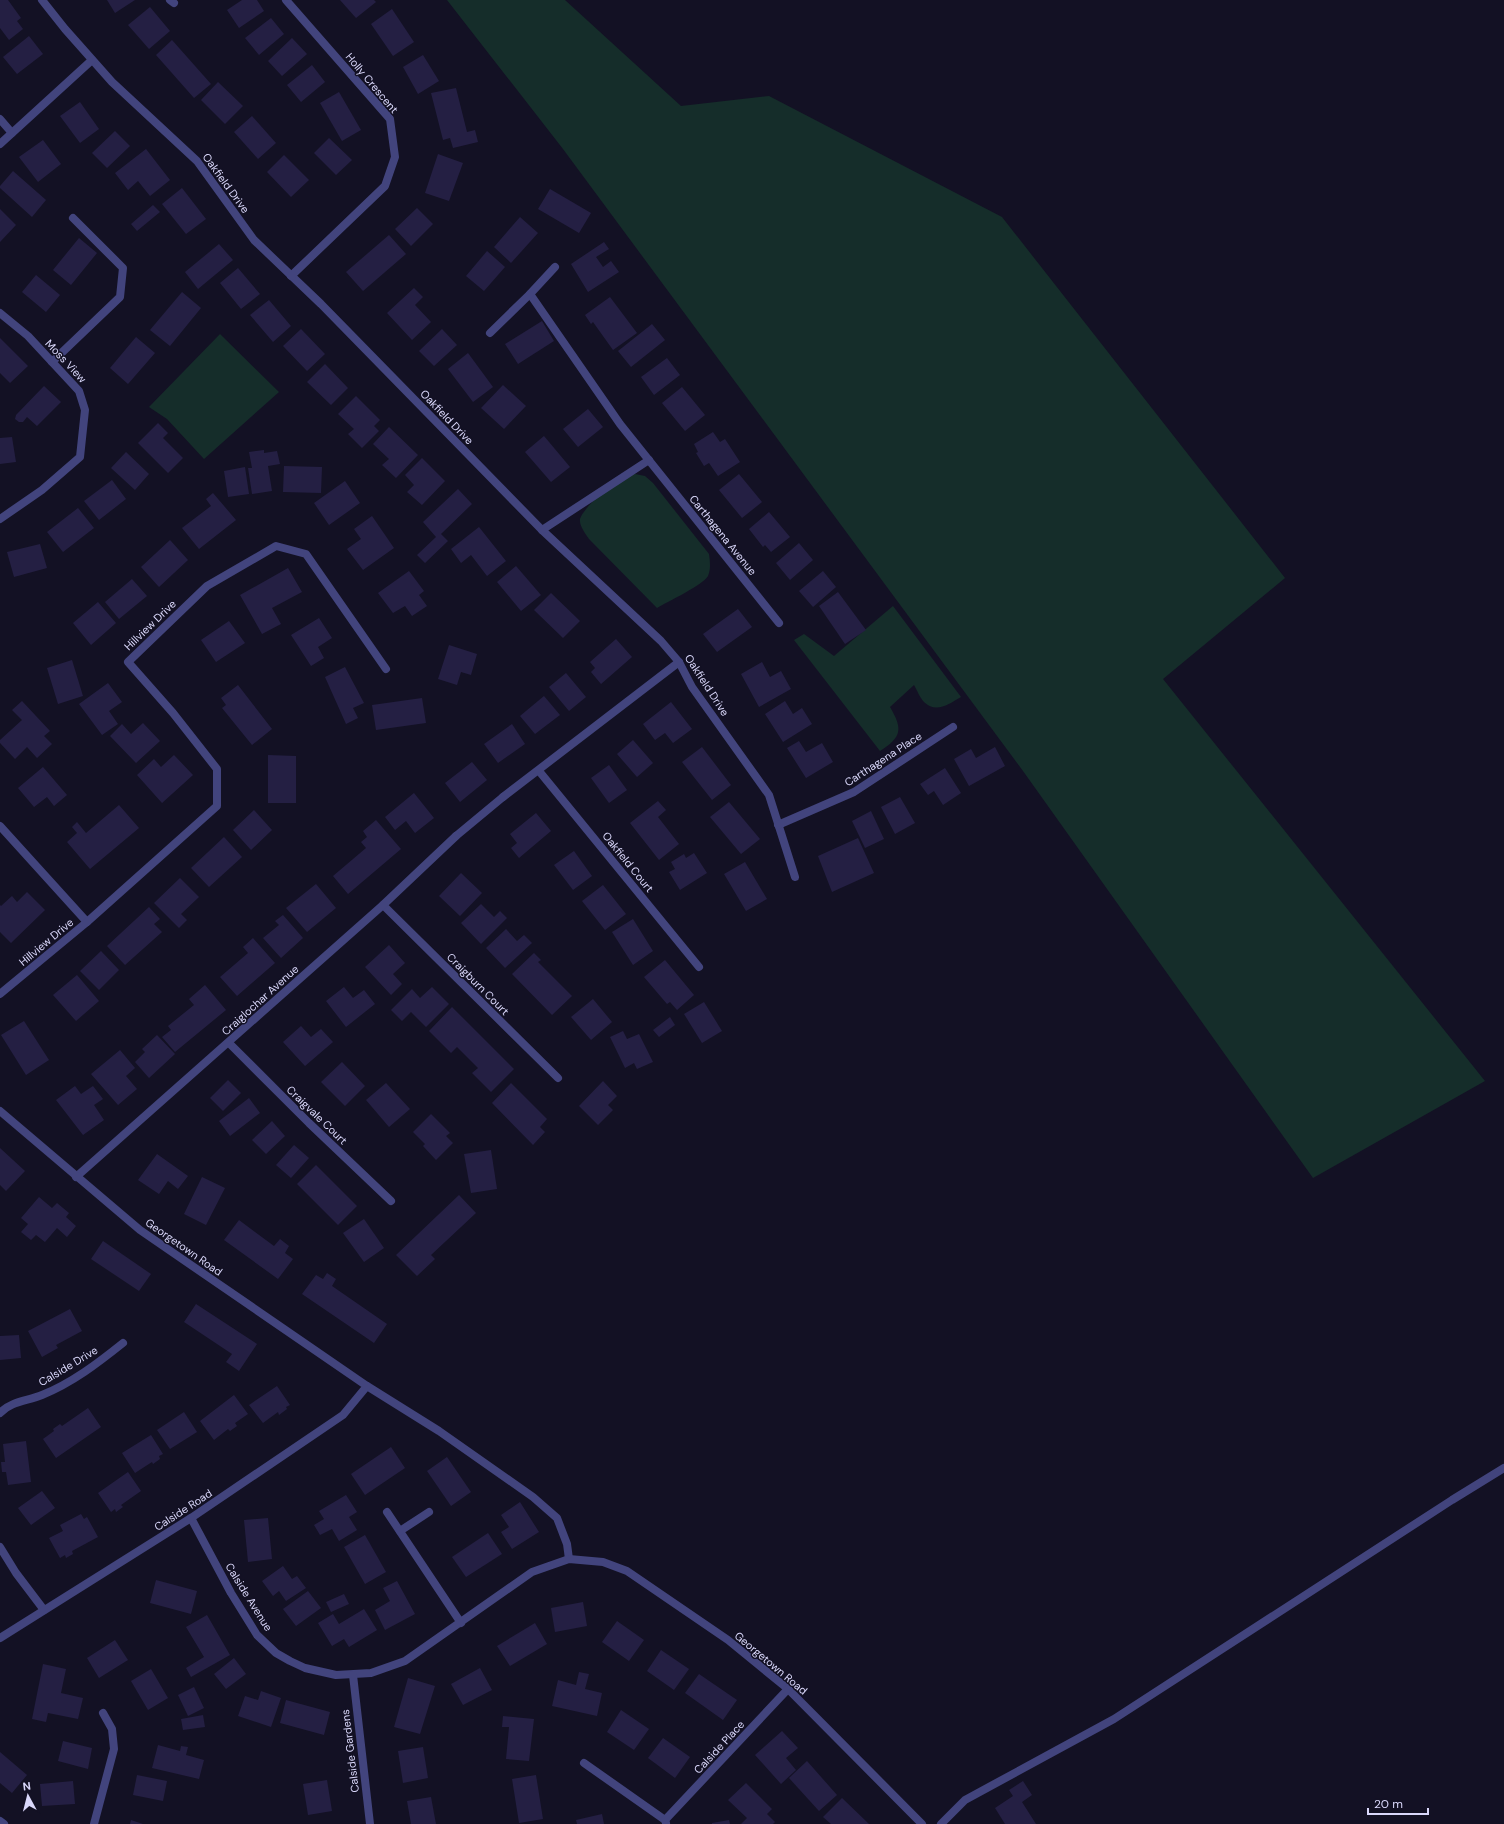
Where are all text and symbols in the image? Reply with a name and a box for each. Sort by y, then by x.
street label: Holly Crescent [343,50,401,116]
street label: Oakfield Drive [200,150,252,216]
street label: Moss View [42,336,90,386]
street label: Oakfield Drive [417,387,477,447]
street label: Carthagena Avenue [686,492,760,578]
street label: Hillview Drive [121,597,179,653]
street label: Oakfield Drive [682,651,732,719]
street label: Carthagena Place [842,729,924,789]
street label: Oakfield Court [599,829,657,895]
street label: Hillview Drive [16,915,76,969]
street label: Craigburn Court [444,950,512,1018]
street label: Craiglochar Avenue [219,962,301,1038]
street label: Craigvale Court [284,1083,350,1147]
street label: Georgetown Road [143,1215,225,1279]
street label: Calside Drive [36,1343,100,1389]
street label: Calside Road [151,1486,215,1534]
street label: Calside Avenue [222,1560,276,1634]
street label: Georgetown Road [732,1628,810,1698]
street label: Calside Gardens [338,1709,362,1793]
street label: Calside Place [691,1717,747,1777]
north arrow [8,1776,48,1816]
text: N [22,1779,32,1794]
scale bar [1368,1790,1428,1816]
text: 20 m [1374,1796,1403,1812]

